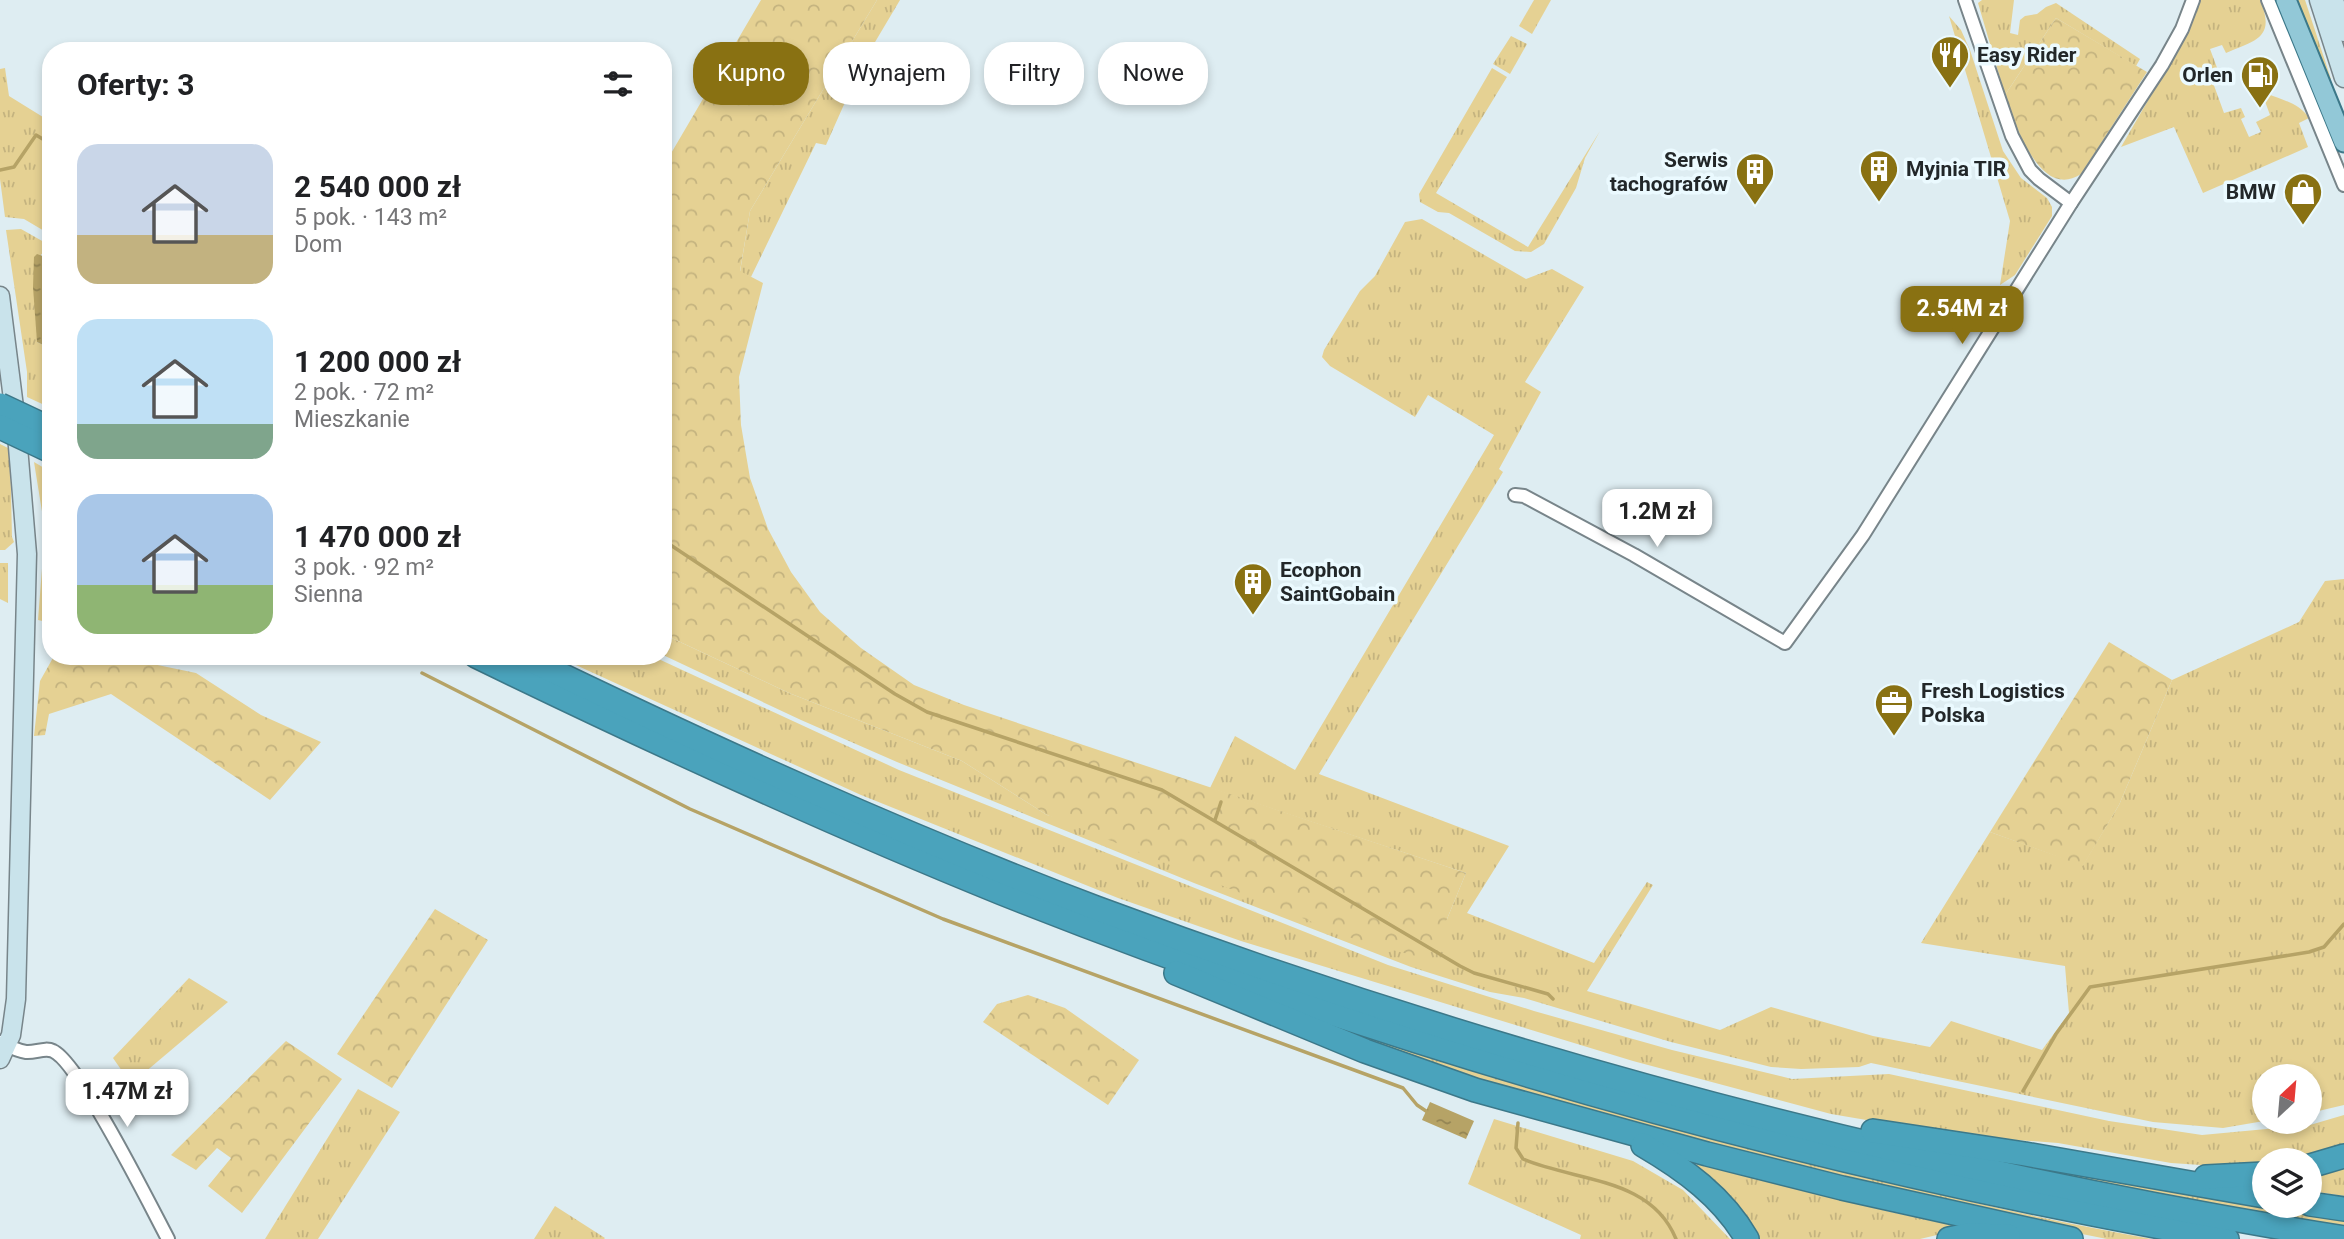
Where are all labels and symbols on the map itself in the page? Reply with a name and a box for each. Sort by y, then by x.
restaurant icon: Easy Rider [1929,34,1971,89]
place label: Easy Rider [1977,43,2077,67]
fuel station icon: Orlen [2239,54,2281,109]
place label: Orlen [2182,63,2233,87]
place label: Serwis tachografów [1610,148,1729,196]
building icon: Myjnia TIR [1858,148,1900,203]
building icon: Serwis tachografów [1734,151,1776,206]
place label: Myjnia TIR [1906,157,2006,181]
shop icon: BMW [2282,171,2324,226]
place label: BMW [2226,180,2277,204]
pin: 2.54M zł [1890,286,2034,346]
pin: 1.2M zł [1592,490,1722,549]
place label: Ecophon SaintGobain [1280,558,1395,606]
building icon: Ecophon SaintGobain [1232,561,1274,616]
place label: Fresh Logistics Polska [1921,679,2065,727]
office icon: Fresh Logistics Polska [1873,682,1915,737]
north arrow [2252,1064,2322,1134]
pin: 1.47M zł [55,1070,199,1129]

